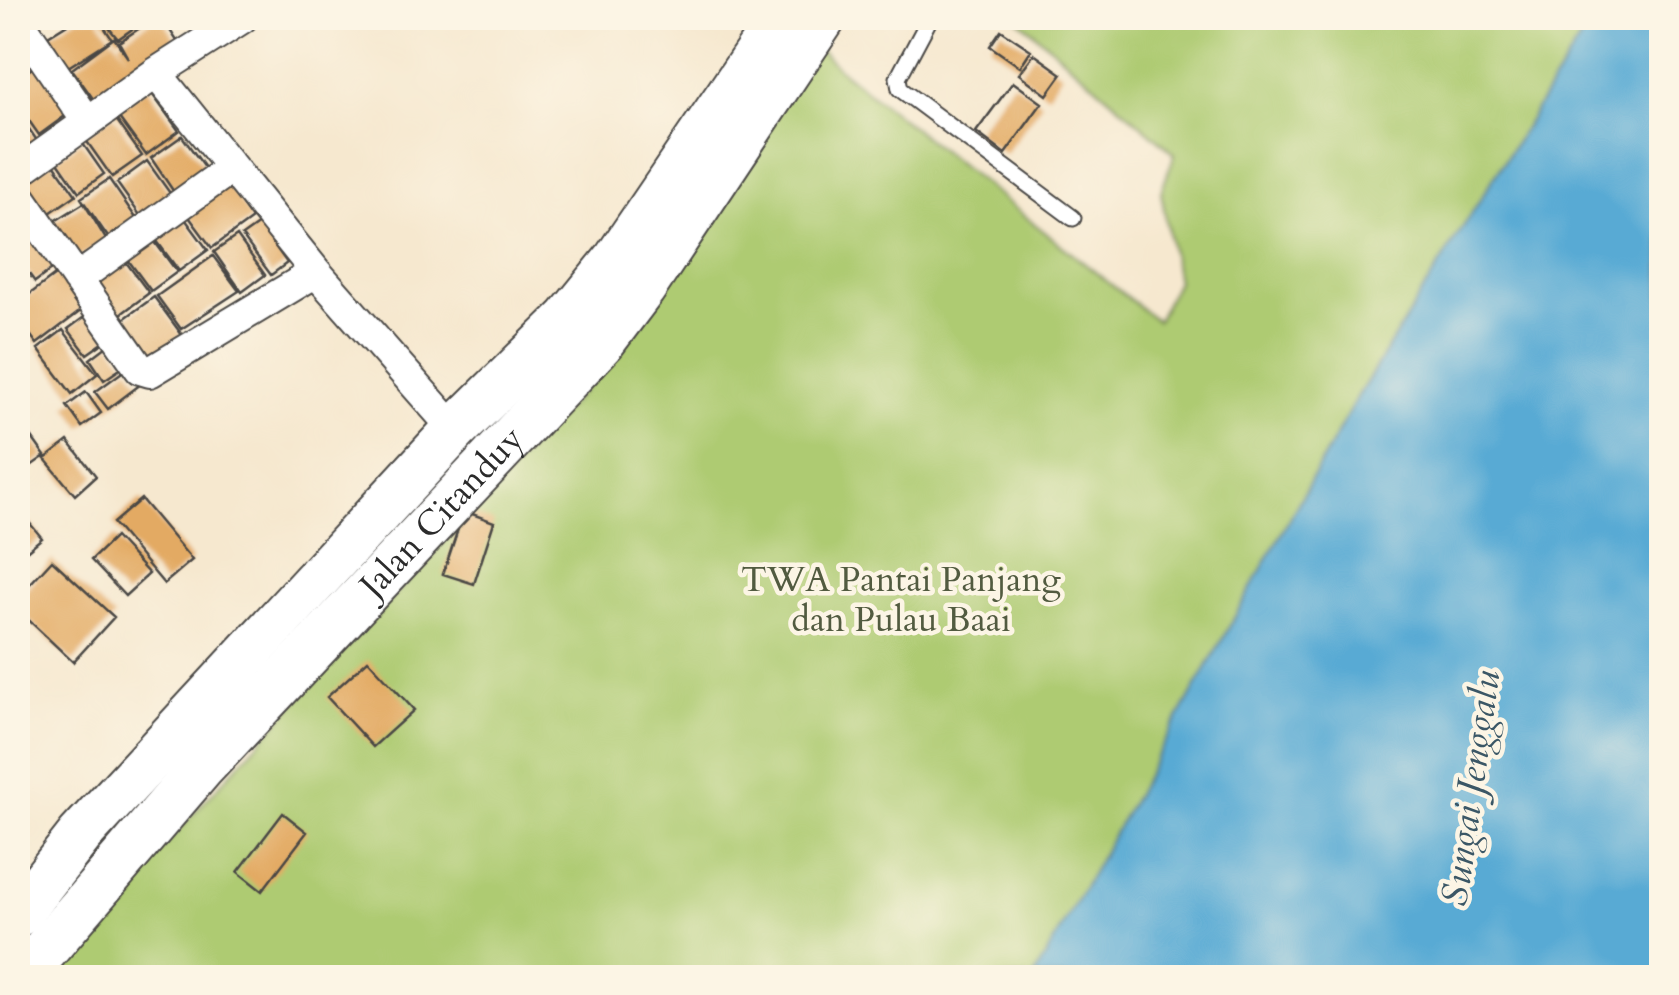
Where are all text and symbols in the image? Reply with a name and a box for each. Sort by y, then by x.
street label: Jalan Citanduy [346,415,535,612]
park label: TWA Pantai Panjang dan Pulau Baai [741,556,1061,644]
water label: Sungai Jenggalu [1429,667,1513,909]

